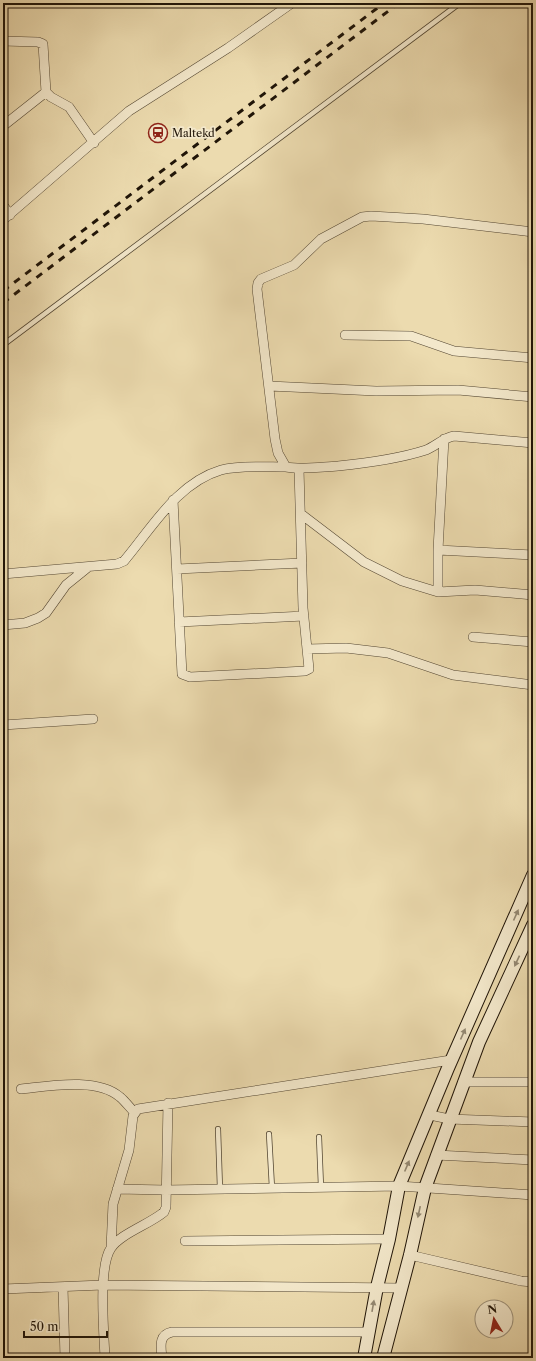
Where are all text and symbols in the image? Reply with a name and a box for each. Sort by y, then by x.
station icon: Maltekd [147,122,169,144]
place label: Maltekd [172,126,215,140]
one-way arrow [513,908,519,920]
one-way arrow [514,955,520,966]
one-way arrow [460,1028,466,1039]
one-way arrow [405,1160,411,1172]
one-way arrow [416,1206,422,1218]
north arrow [474,1299,514,1339]
one-way arrow [370,1300,376,1312]
text: N [486,1301,499,1317]
scale bar [24,1313,107,1339]
text: 50 m [30,1319,59,1334]

